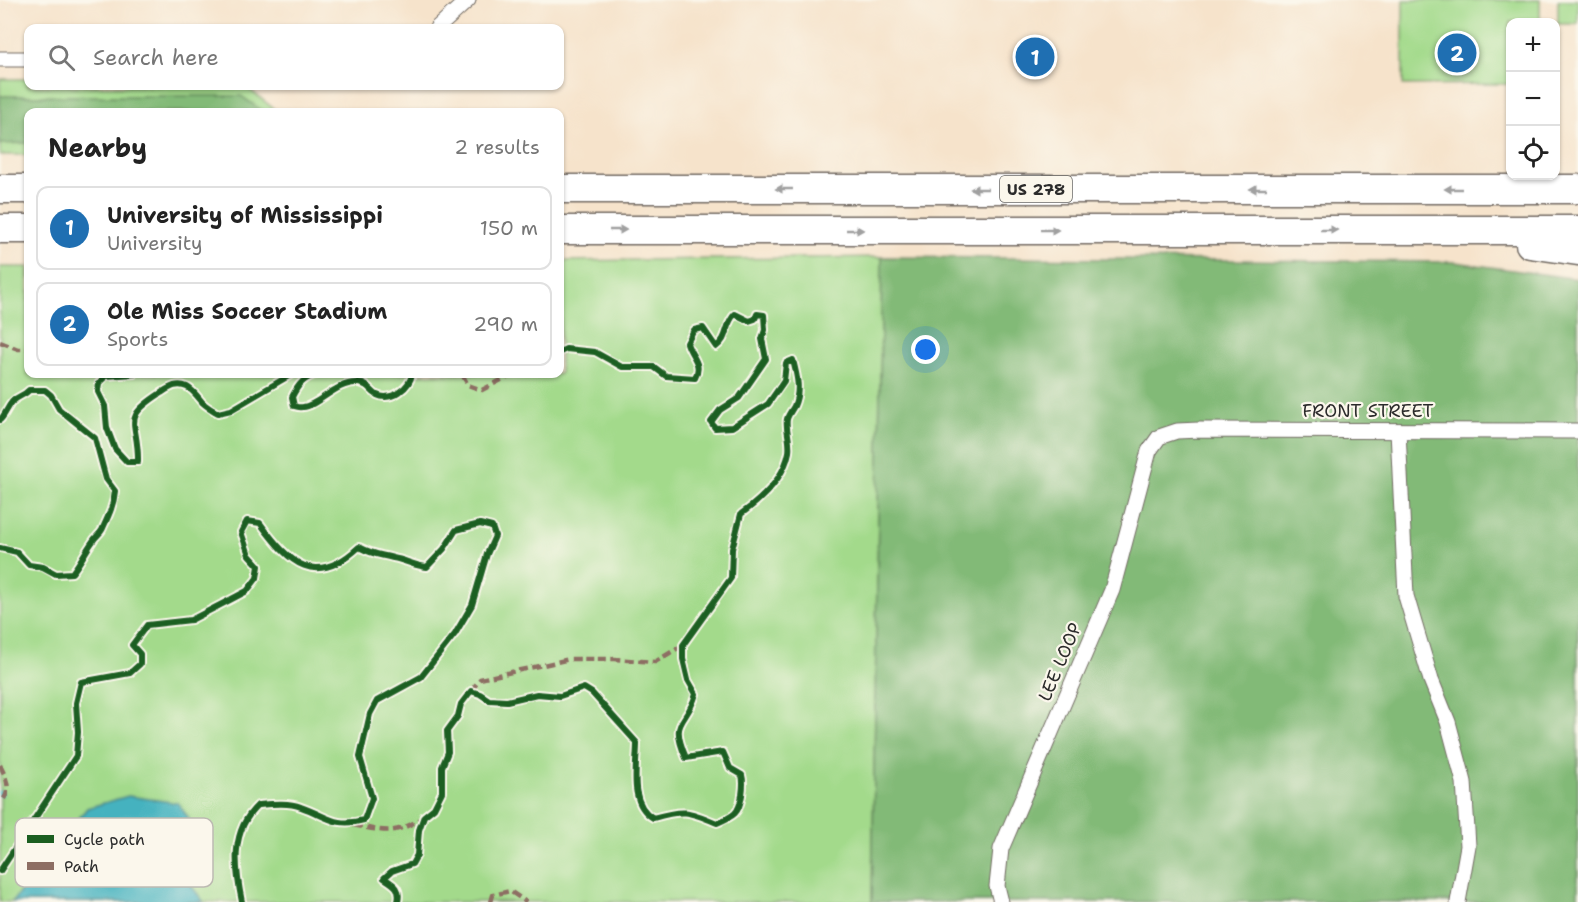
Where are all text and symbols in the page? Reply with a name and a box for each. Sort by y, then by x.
map controls [1506,18,1560,180]
button: + [1506,18,1560,72]
search box [24,24,564,90]
pin: 2 [1438,31,1476,76]
pin: 1 [1016,34,1054,80]
icon: search [45,41,78,74]
text: Search here [93,43,219,72]
button: − [1506,72,1560,126]
button: locate [1506,126,1560,180]
text: Nearby [48,130,147,165]
text: 2 results [454,134,540,160]
road number: US 278 [1000,176,1072,202]
one-way arrow [775,184,794,194]
one-way arrow [970,184,989,194]
one-way arrow [1249,184,1268,194]
one-way arrow [1444,184,1463,194]
text: University of Mississippi [107,201,383,230]
text: 1 [65,215,74,241]
text: 150 m [480,215,538,241]
one-way arrow [608,225,627,235]
one-way arrow [845,225,864,235]
one-way arrow [1040,225,1059,235]
one-way arrow [1319,225,1338,235]
text: University [107,230,203,256]
text: Ole Miss Soccer Stadium [107,297,387,326]
text: 2 [63,311,77,337]
text: 290 m [473,311,538,337]
text: Sports [107,326,168,352]
your location [911,335,940,364]
street label: FRONT STREET [1302,399,1434,423]
street label: LEE LOOP [1033,619,1087,705]
legend [15,818,213,887]
text: Cycle path [64,829,145,850]
text: Path [64,856,99,877]

